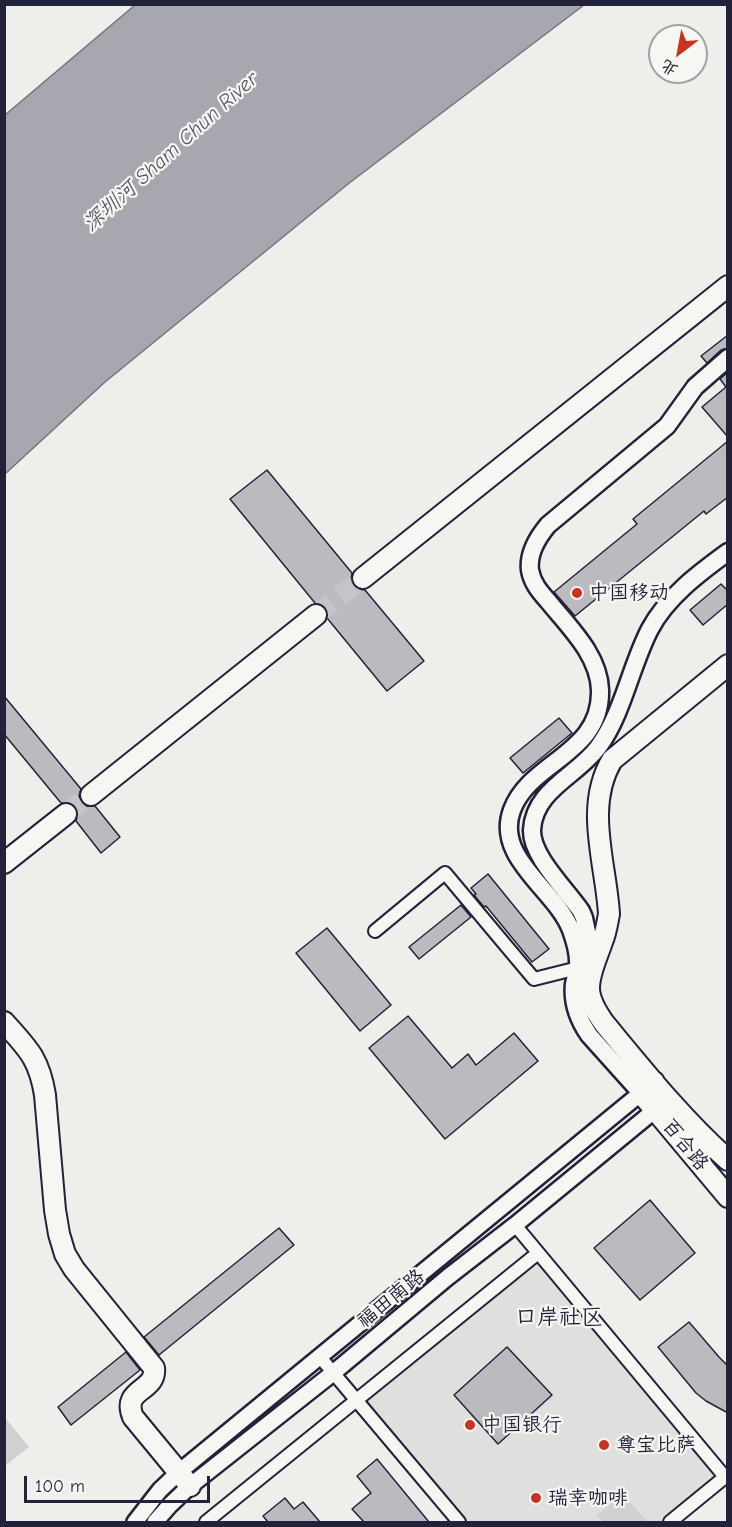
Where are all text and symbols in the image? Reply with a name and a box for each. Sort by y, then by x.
north arrow [648,24,708,84]
text: 北 [658,56,681,79]
water label: 深圳河 Sham Chun River [78,67,264,237]
place label: 中国移动 [589,581,669,605]
marker: 中国移动 [570,586,584,600]
street label: 百合路 [657,1114,713,1176]
street label: 福田南路 [352,1265,430,1333]
district label: 口岸社区 [515,1305,603,1331]
place label: 中国银行 [482,1413,562,1437]
marker: 中国银行 [463,1418,477,1432]
place label: 尊宝比萨 [616,1433,696,1457]
marker: 尊宝比萨 [597,1438,611,1452]
scale bar [27,1464,213,1502]
text: 100 m [35,1476,85,1497]
place label: 瑞幸咖啡 [548,1486,628,1510]
marker: 瑞幸咖啡 [529,1491,543,1505]

